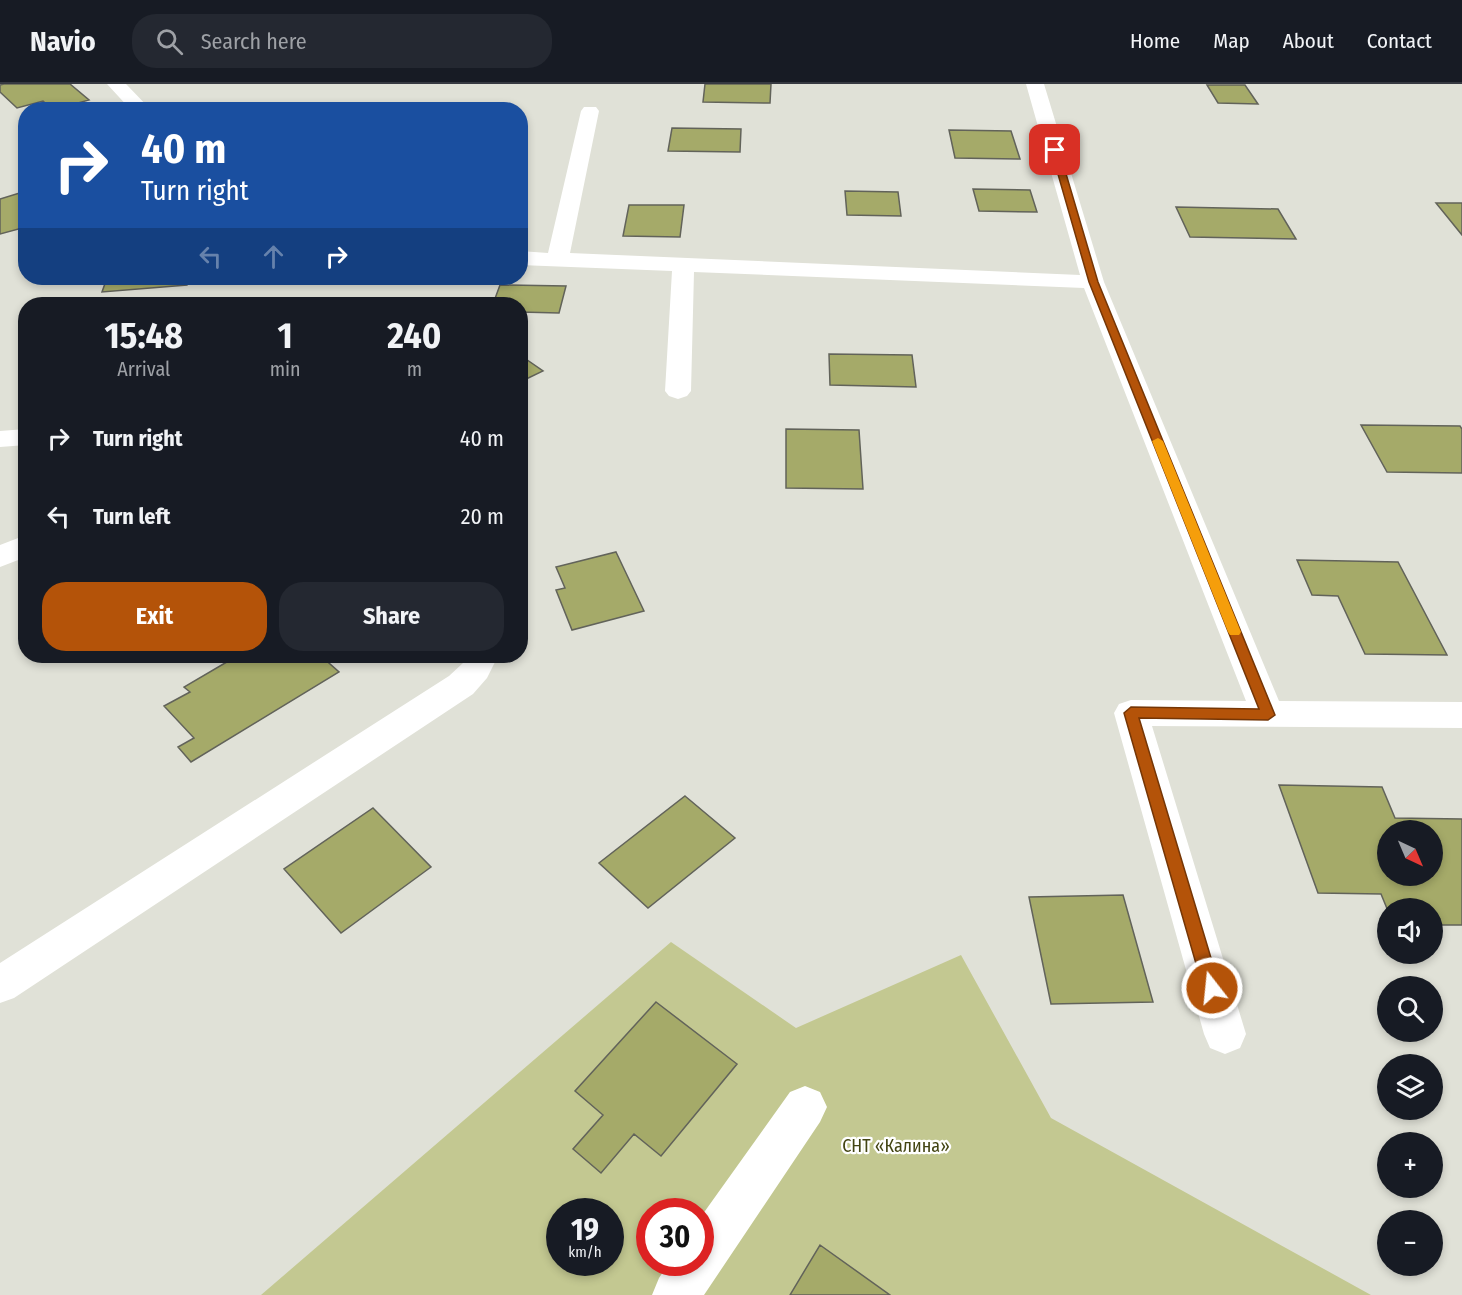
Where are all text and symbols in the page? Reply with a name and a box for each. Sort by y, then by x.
search box [132,14,552,68]
text: Navio [30,25,96,58]
icon: search [153,25,186,58]
text: Search here [201,28,307,55]
text: Home [1130,28,1180,54]
text: Map [1213,28,1250,54]
text: About [1283,28,1334,54]
text: Contact [1367,28,1432,54]
text: 40 m [141,124,226,174]
pin [1029,124,1080,175]
icon: right [42,126,120,204]
icon: arrive [1038,133,1071,166]
text: Turn right [141,175,249,207]
icon: left [194,240,227,273]
icon: ahead [257,240,290,273]
icon: right [320,240,353,273]
text: 15:48 [105,314,183,358]
text: 1 [278,314,293,358]
text: 240 [387,314,441,358]
text: Arrival [117,357,170,381]
text: min [270,357,301,381]
text: m [407,357,422,381]
icon: right [42,422,75,455]
text: Turn right [93,425,182,452]
text: 40 m [460,425,504,452]
icon: left [42,500,75,533]
text: Turn left [93,503,171,530]
text: 20 m [461,503,504,530]
button: Exit [42,582,267,651]
button: Share [279,582,504,651]
north arrow [1377,820,1443,886]
map controls [1377,820,1443,1276]
button: sound [1377,898,1443,964]
position arrow [1180,956,1244,1020]
button: search [1377,976,1443,1042]
button: layers [1377,1054,1443,1120]
button: + [1377,1132,1443,1198]
park label: СНТ «Калина» [842,1135,950,1157]
speed limit sign: 30 [636,1198,714,1276]
button: − [1377,1210,1443,1276]
text: 19 [571,1212,599,1248]
text: km/h [568,1243,602,1261]

